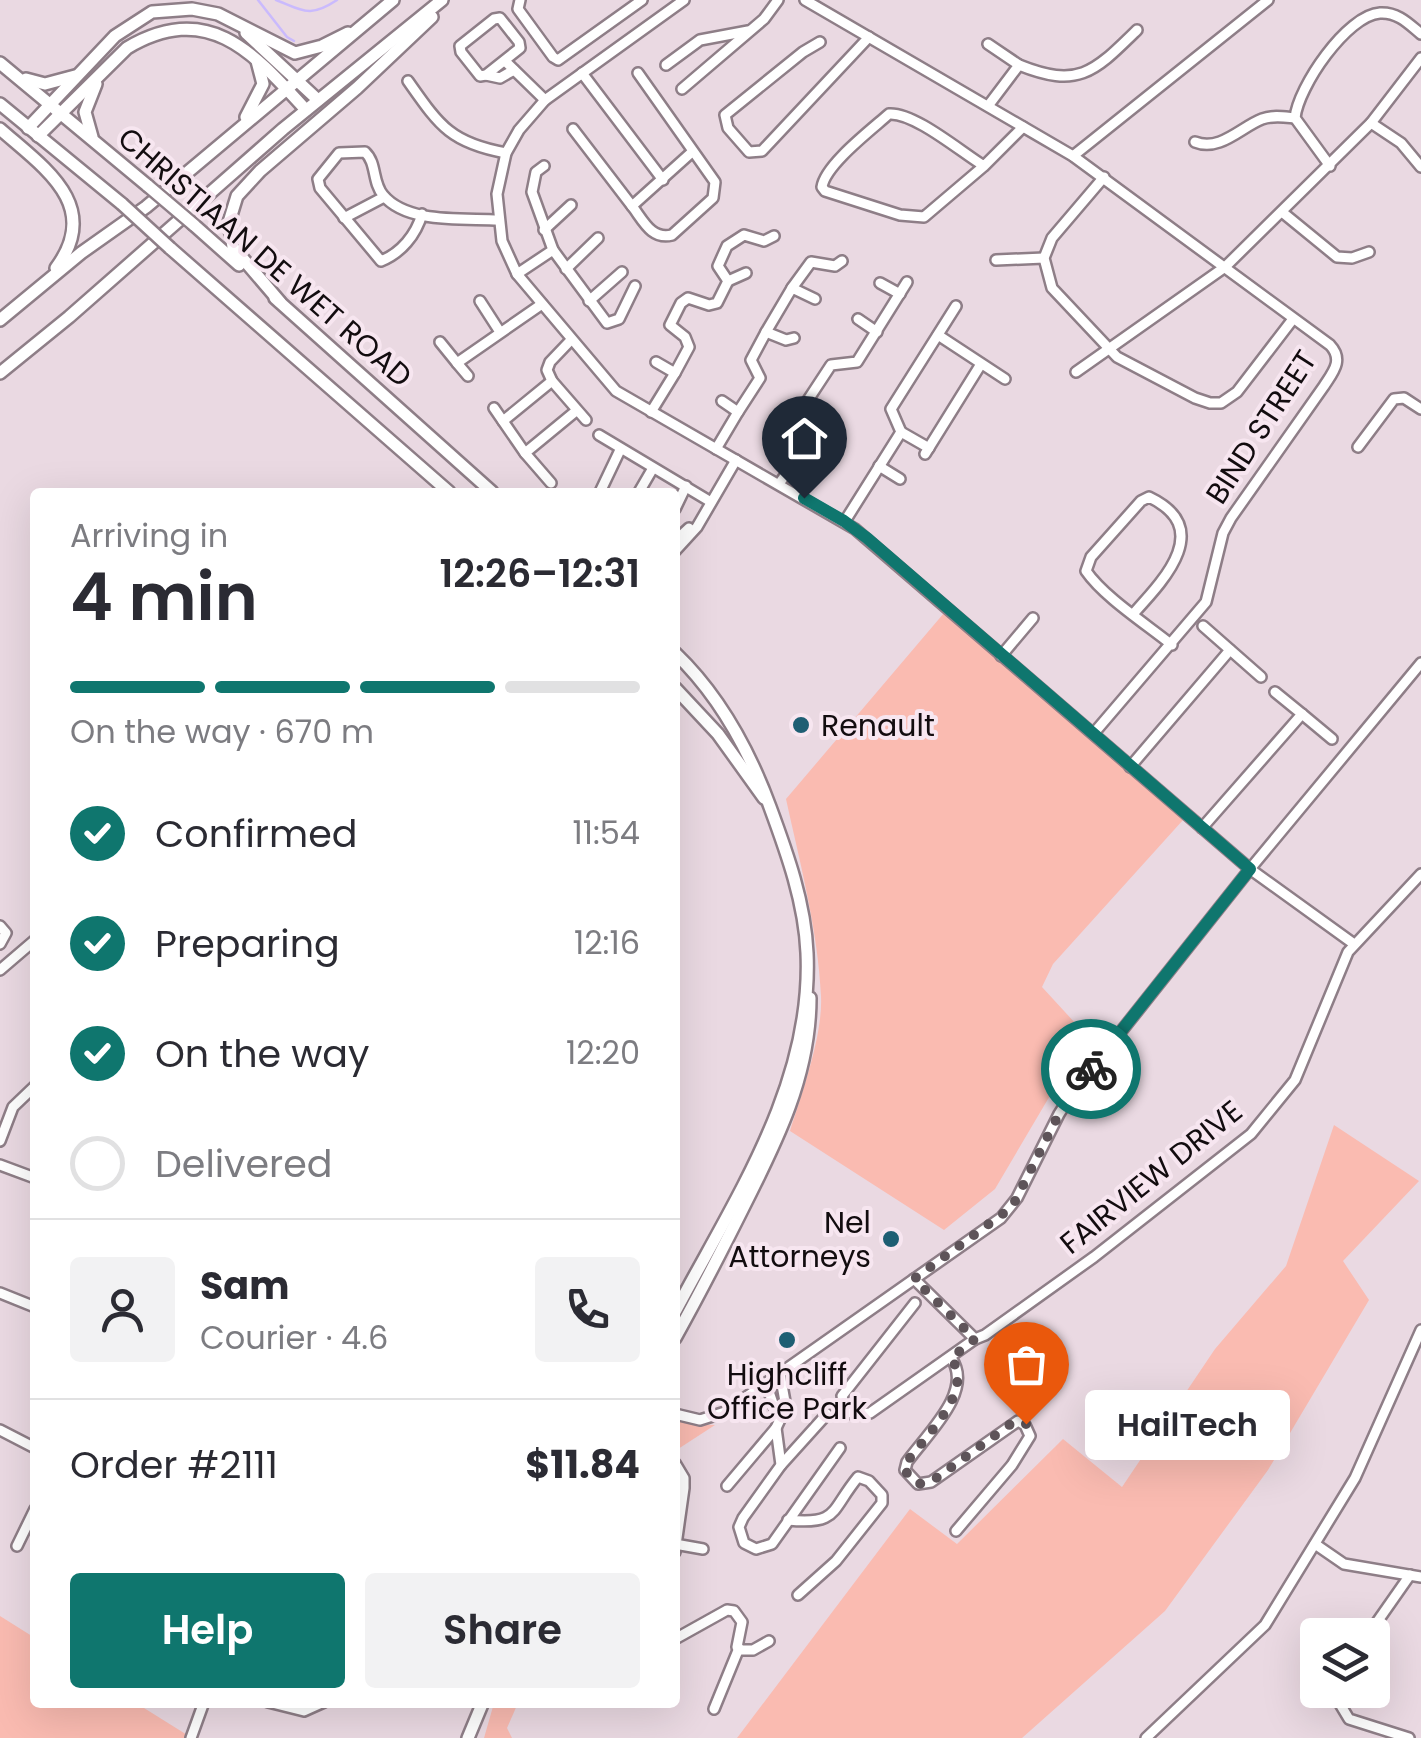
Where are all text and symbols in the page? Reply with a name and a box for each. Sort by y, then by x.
street label: CHRISTIAAN DE WET ROAD [109,117,421,397]
street label: BIND STREET [1195,342,1327,512]
pin [762,396,847,499]
icon: home [777,411,832,466]
text: Arriving in [70,513,228,558]
text: 12:26–12:31 [440,547,640,600]
text: 4 min [70,552,258,643]
place label: Renault [821,704,935,747]
text: On the way · 670 m [70,709,374,754]
marker: Renault [790,714,812,736]
icon: check [70,806,125,861]
text: Confirmed [155,807,357,860]
text: 11:54 [572,810,640,855]
icon: check [70,916,125,971]
text: Preparing [155,917,340,970]
text: 12:16 [574,920,640,965]
courier [1041,1019,1141,1119]
icon: check [70,1026,125,1081]
text: On the way [155,1027,369,1080]
text: 12:20 [566,1030,640,1075]
icon: bike [1064,1042,1119,1097]
street label: FAIRVIEW DRIVE [1051,1090,1251,1264]
text: Delivered [155,1137,332,1190]
place label: Nel Attorneys [728,1201,871,1278]
marker: Nel Attorneys [880,1228,902,1250]
button: person [70,1257,175,1362]
button: phone [535,1257,640,1362]
text: Sam [200,1259,289,1312]
text: Courier · 4.6 [200,1315,388,1360]
pin [984,1322,1069,1425]
marker: Highcliff Office Park [776,1329,798,1351]
icon: bag [999,1337,1054,1392]
place label: Highcliff Office Park [707,1353,867,1430]
callout: HailTech [1086,1389,1291,1459]
text: HailTech [1117,1402,1258,1447]
text: Order #2111 [70,1438,278,1491]
text: $11.84 [525,1438,640,1491]
button: Help [70,1573,345,1688]
button: Share [365,1573,640,1688]
map controls [1300,1618,1390,1708]
button: layers [1300,1618,1390,1708]

